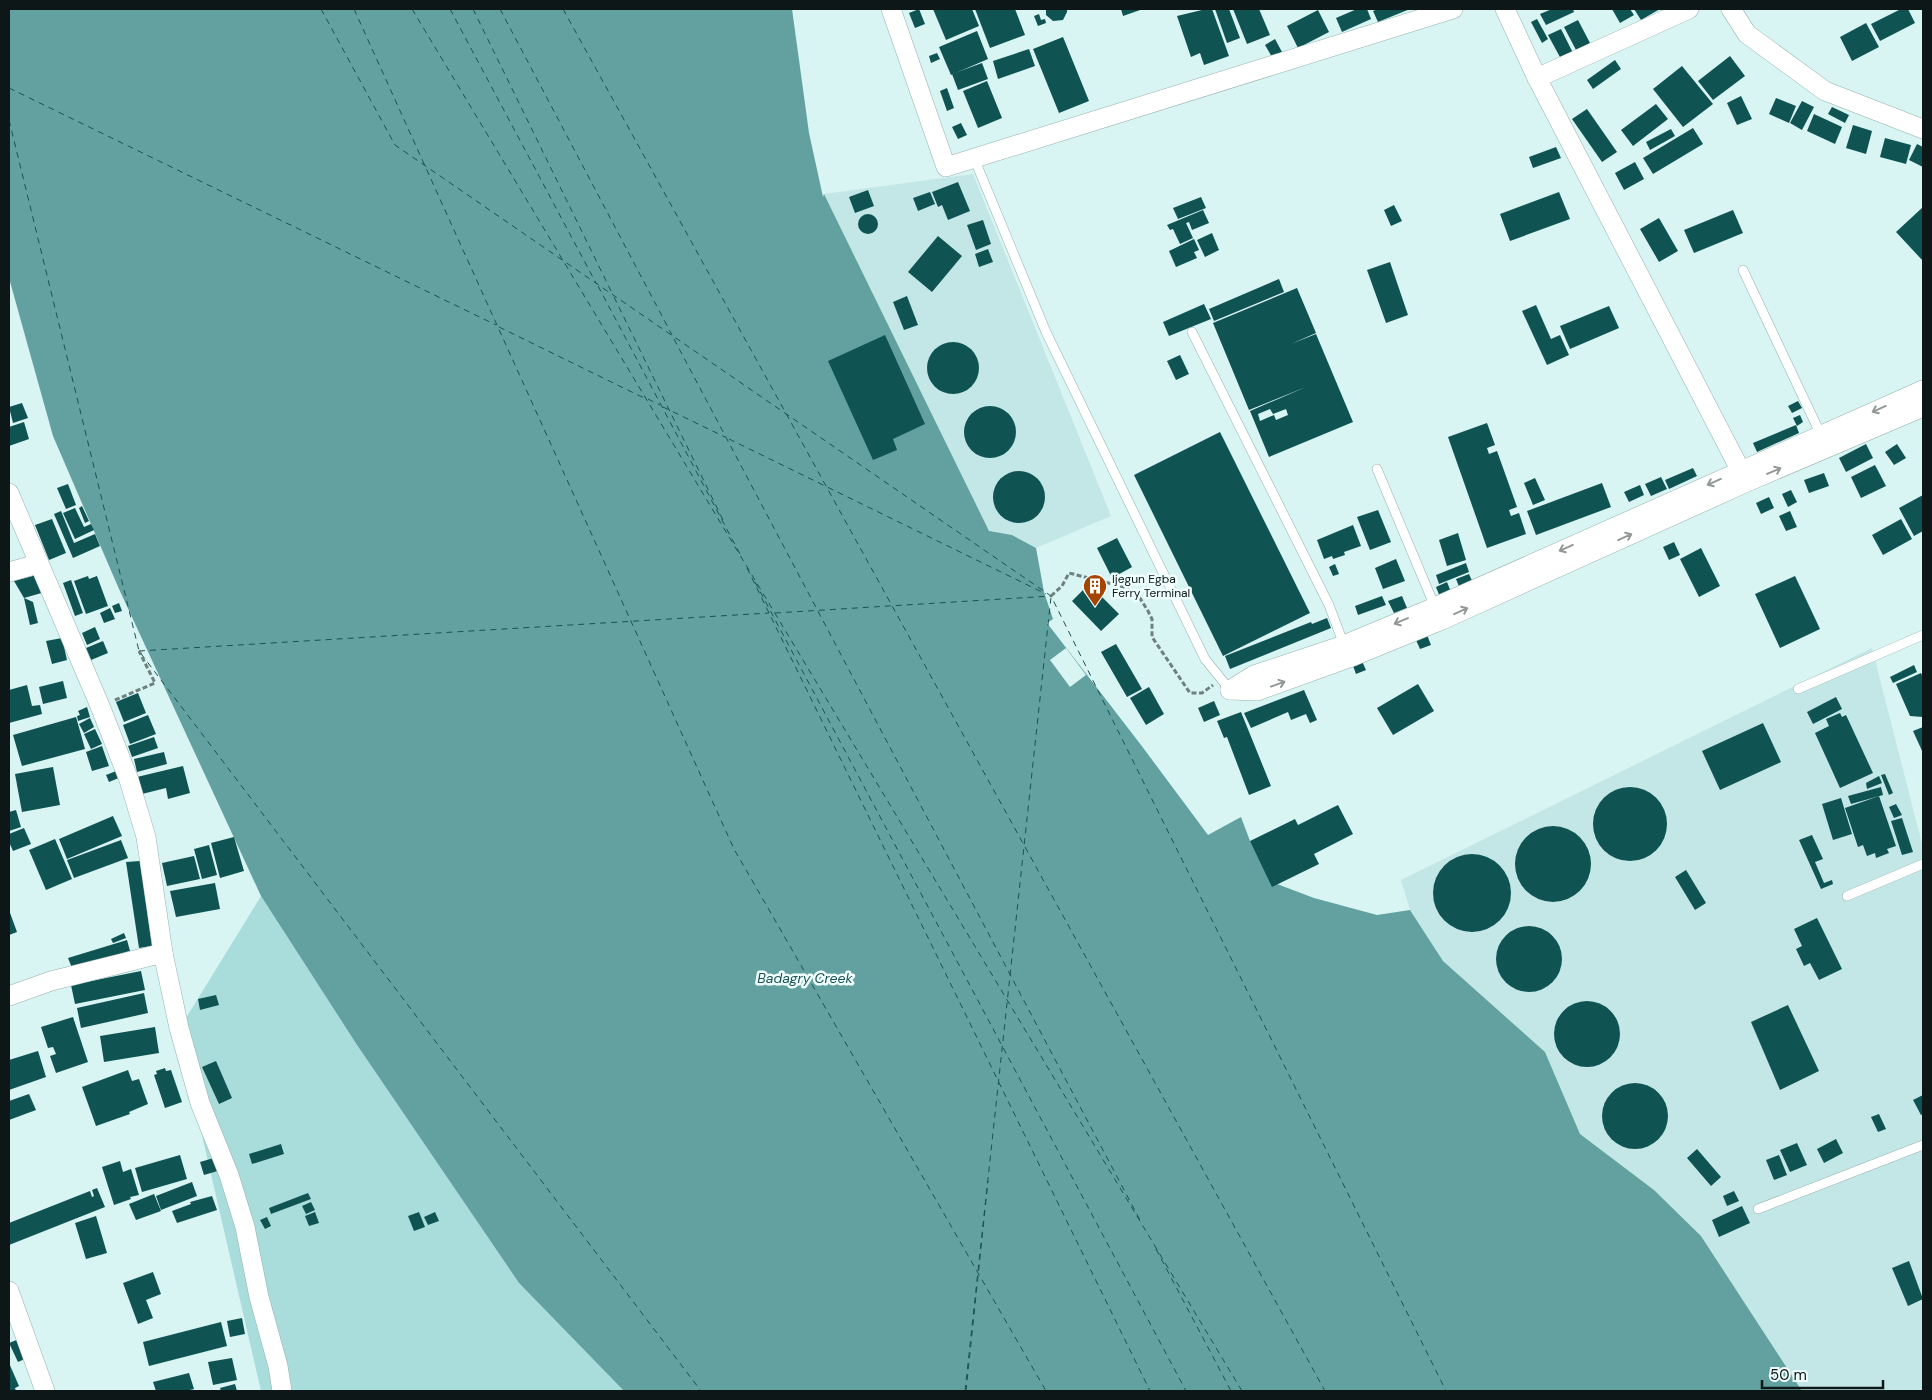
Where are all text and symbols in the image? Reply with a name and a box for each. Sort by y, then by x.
one-way arrow [1872,405,1887,415]
one-way arrow [1766,466,1781,475]
one-way arrow [1707,478,1722,487]
one-way arrow [1617,532,1632,541]
one-way arrow [1559,544,1574,554]
place label: Ijegun Egba Ferry Terminal [1112,571,1190,601]
building icon: Ijegun Egba Ferry Terminal [1082,573,1108,607]
one-way arrow [1453,606,1468,615]
one-way arrow [1394,617,1409,627]
one-way arrow [1269,679,1285,688]
water label: Badagry Creek [757,969,854,987]
scale bar [1762,1358,1883,1390]
text: 50 m [1770,1365,1807,1385]

